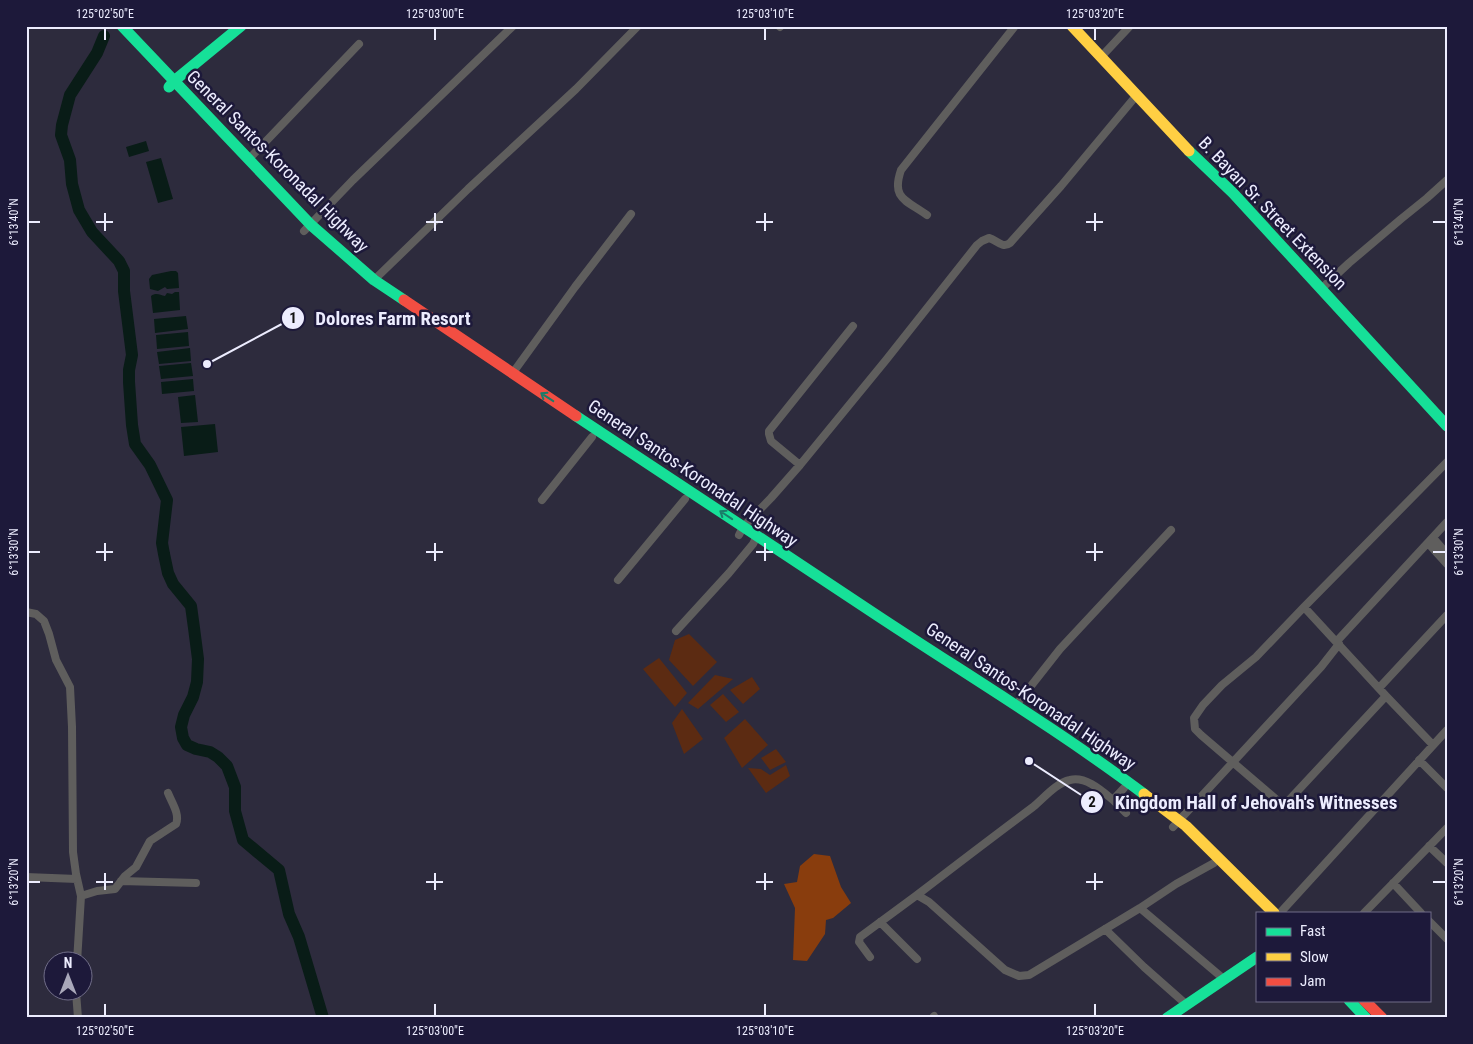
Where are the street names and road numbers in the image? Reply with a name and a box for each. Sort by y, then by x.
street label: General Santos-Koronadal Highway [183,66,374,257]
street label: B. Bayan Sr. Street Extension [1195,132,1351,294]
street label: General Santos-Koronadal Highway [584,395,802,551]
street label: General Santos-Koronadal Highway [922,618,1140,774]

